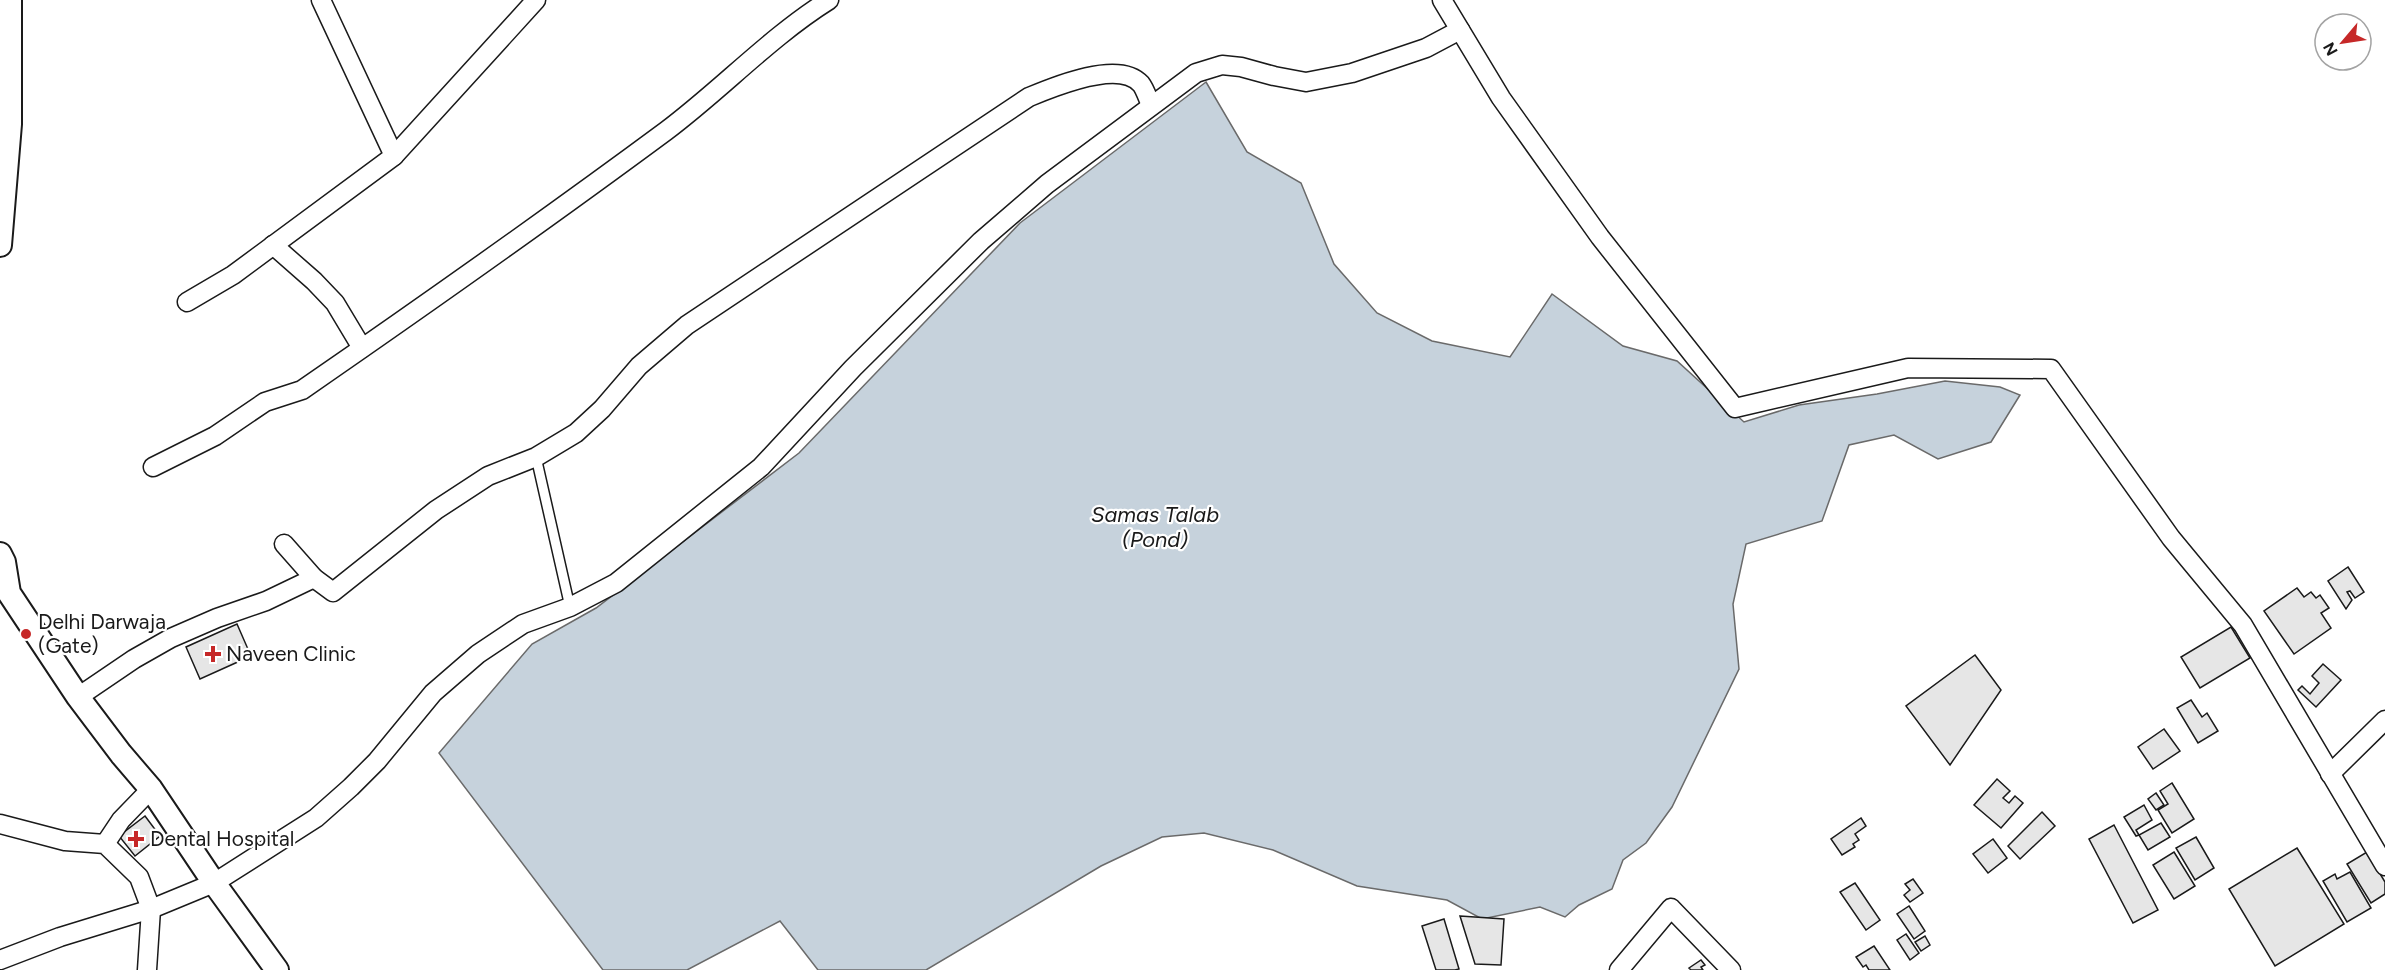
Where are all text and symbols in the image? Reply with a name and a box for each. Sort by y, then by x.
north arrow [2313,12,2373,72]
text: N [2319,39,2342,59]
water label: Samas Talab (Pond) [1091,501,1219,553]
place label: Delhi Darwaja (Gate) [38,609,166,658]
marker: Delhi Darwaja (Gate) [19,627,33,641]
place label: Naveen Clinic [226,641,356,666]
marker: Naveen Clinic [204,645,222,663]
place label: Dental Hospital [150,826,294,851]
marker: Dental Hospital [127,830,145,848]

